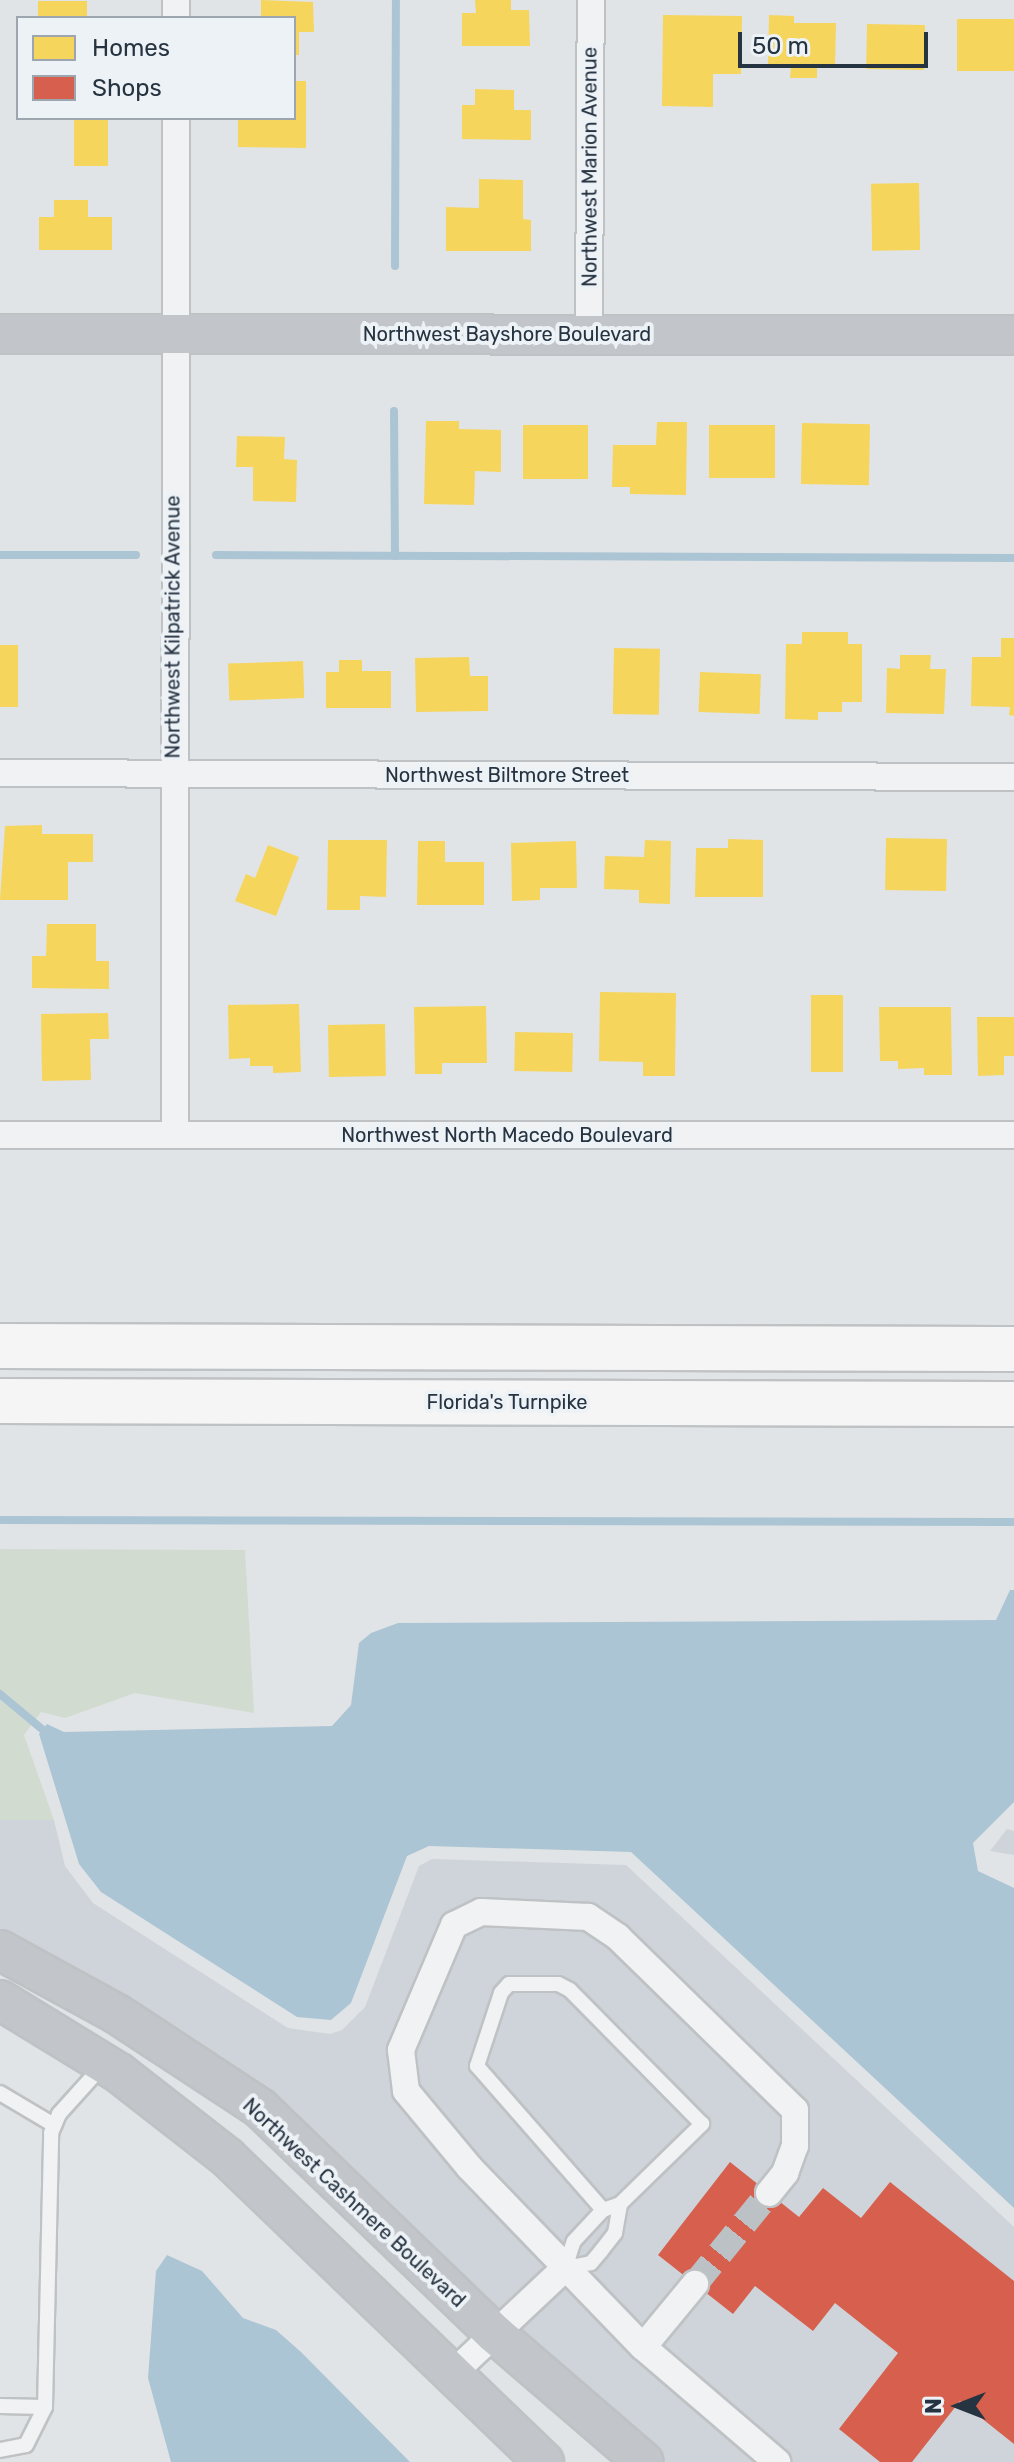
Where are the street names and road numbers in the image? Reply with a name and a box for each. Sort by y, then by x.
street label: Northwest Marion Avenue [578,47,602,287]
street label: Northwest Bayshore Boulevard [363,322,651,346]
street label: Northwest Kilpatrick Avenue [161,495,185,759]
street label: Northwest Biltmore Street [385,763,629,787]
street label: Northwest North Macedo Boulevard [341,1123,673,1147]
street label: Florida's Turnpike [426,1390,588,1414]
street label: Northwest Cashmere Boulevard [238,2093,470,2313]

